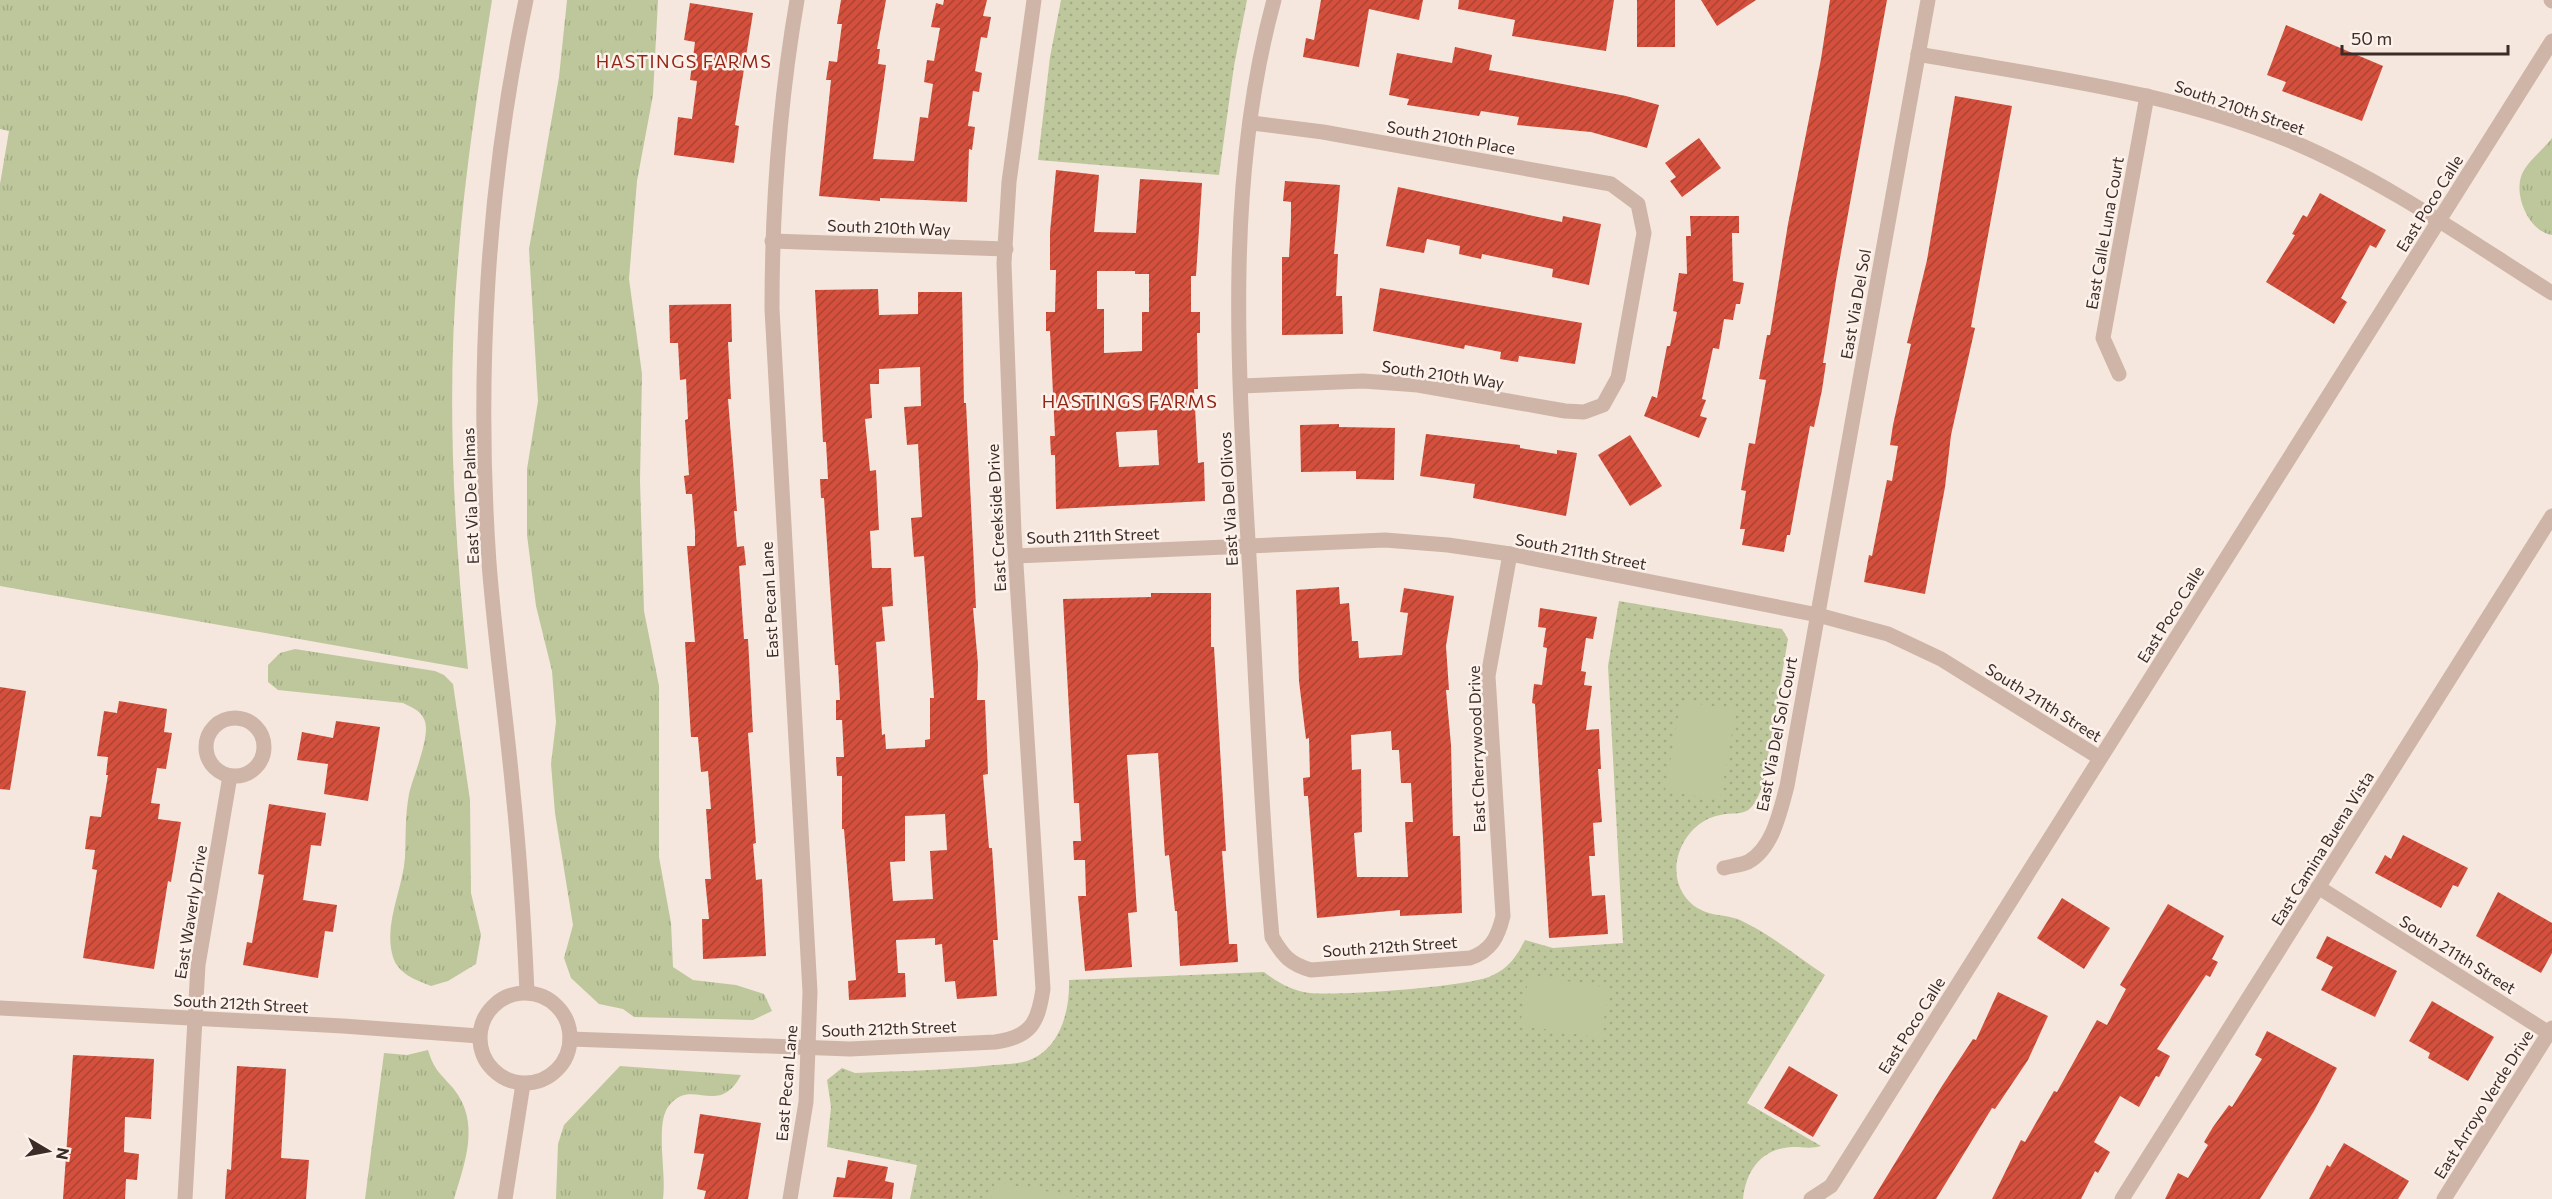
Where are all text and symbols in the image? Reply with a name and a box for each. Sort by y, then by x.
scale bar [2342,18,2508,56]
text: 50 m [2351,27,2392,49]
district label: HASTINGS FARMS [596,50,772,72]
street label: South 210th Street [2172,76,2308,138]
street label: South 210th Place [1385,116,1517,158]
street label: East Poco Calle [2392,151,2466,255]
street label: East Calle Luna Court [2081,155,2127,311]
street label: South 210th Way [827,215,951,239]
street label: East Via Del Sol [1836,247,1874,361]
street label: South 210th Way [1380,356,1506,392]
district label: HASTINGS FARMS [1042,390,1218,412]
street label: East Via De Palmas [458,427,482,565]
street label: East Via Del Olivos [1215,431,1241,567]
street label: East Creekside Drive [983,444,1009,592]
street label: South 211th Street [1026,523,1160,547]
street label: South 211th Street [1514,529,1649,573]
street label: East Pecan Lane [756,541,782,659]
street label: East Poco Calle [2133,562,2207,666]
street label: East Via Del Sol Court [1752,655,1800,813]
street label: South 211th Street [1982,659,2106,746]
street label: East Cherrywood Drive [1464,665,1488,833]
street label: East Camina Buena Vista [2267,767,2377,929]
street label: East Waverly Drive [170,844,210,980]
street label: South 211th Street [2396,911,2520,998]
street label: South 212th Street [1322,932,1459,960]
street label: East Poco Calle [1874,973,1948,1077]
street label: South 212th Street [173,990,309,1016]
street label: South 212th Street [821,1016,957,1040]
street label: East Pecan Lane [771,1024,801,1142]
street label: East Arroyo Verde Drive [2429,1026,2537,1182]
north arrow [18,1121,78,1181]
text: N [53,1146,74,1161]

